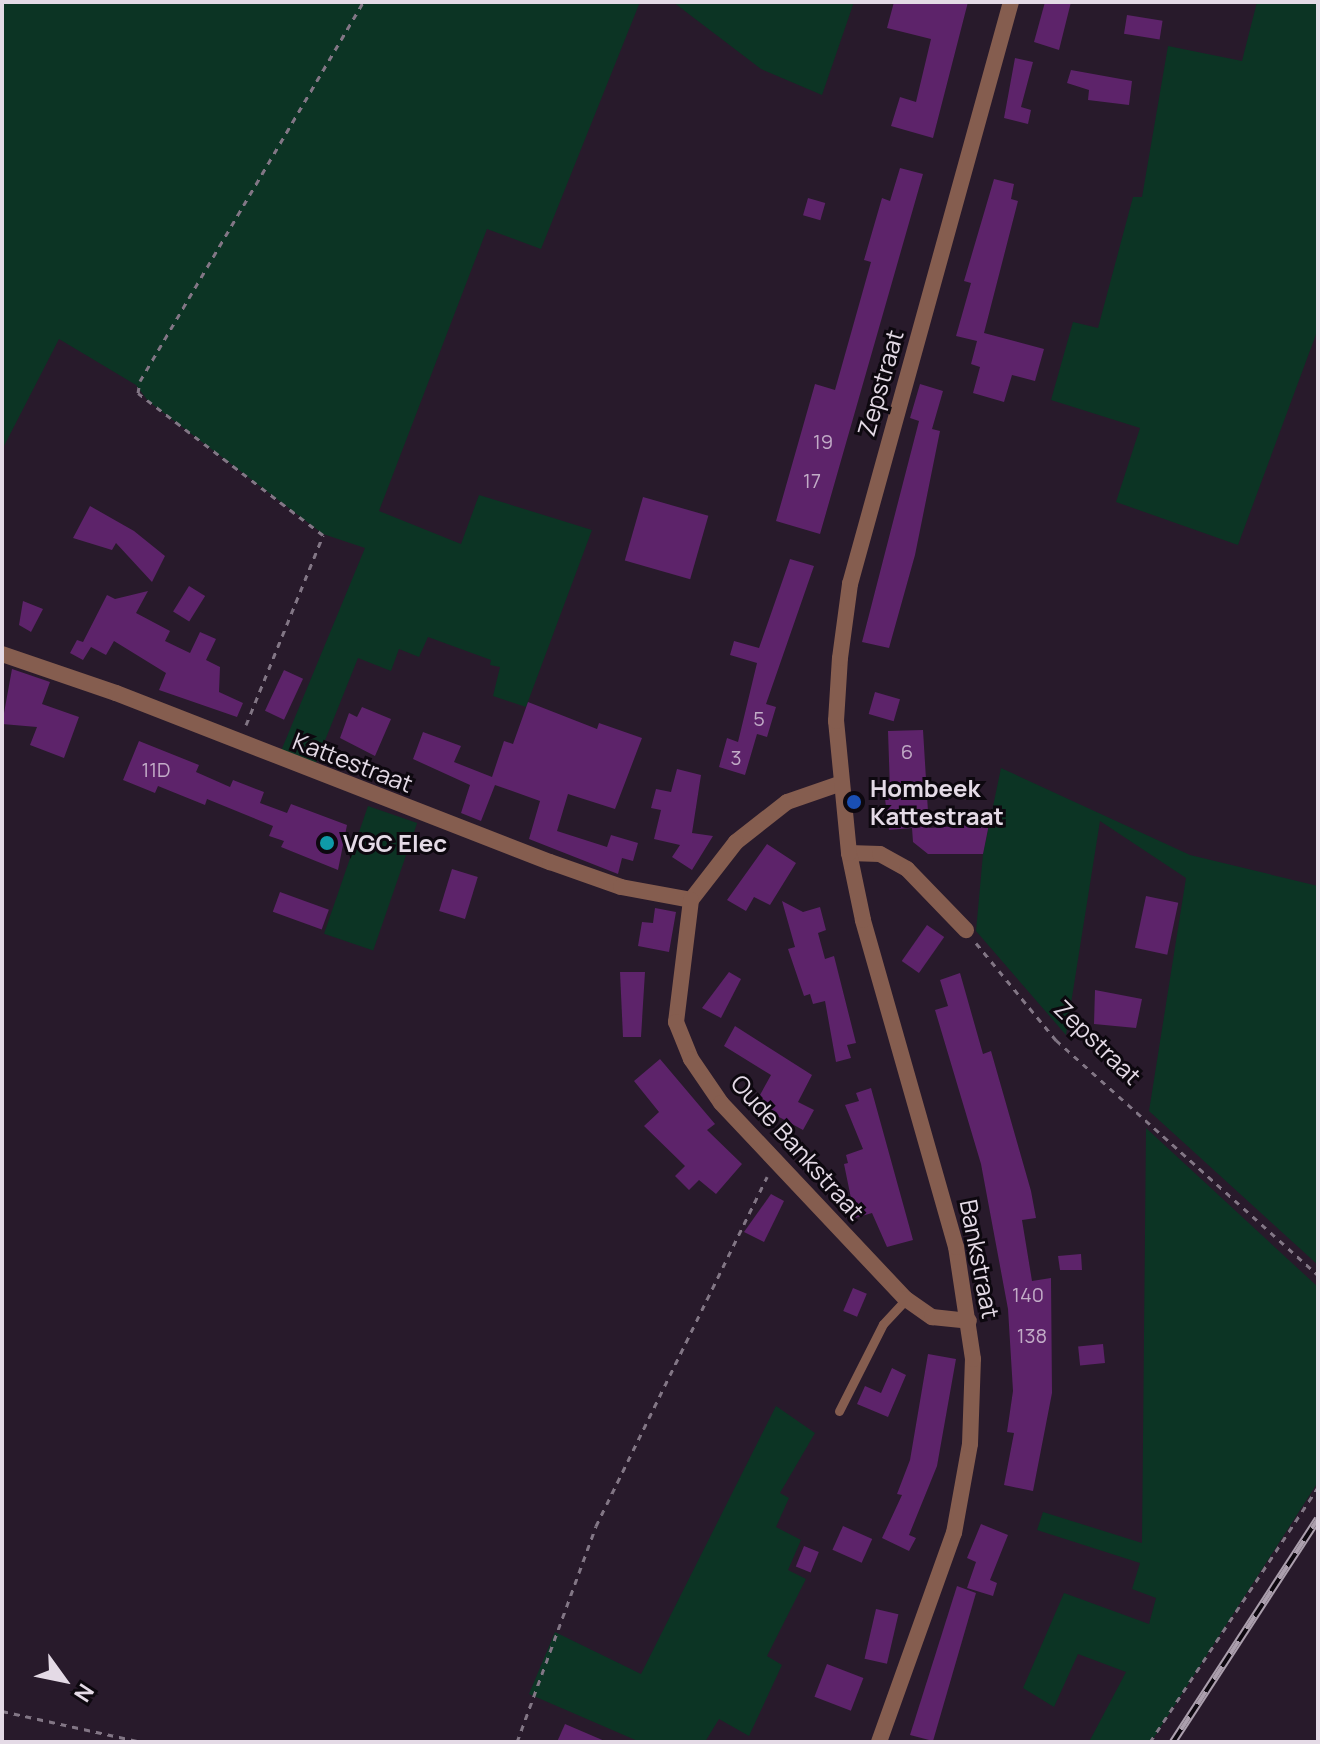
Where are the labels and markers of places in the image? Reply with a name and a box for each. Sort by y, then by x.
place label: Hombeek Kattestraat [870,774,1004,830]
marker: Hombeek Kattestraat [845,793,863,811]
place label: VGC Elec [343,829,447,857]
marker: VGC Elec [318,834,336,852]

